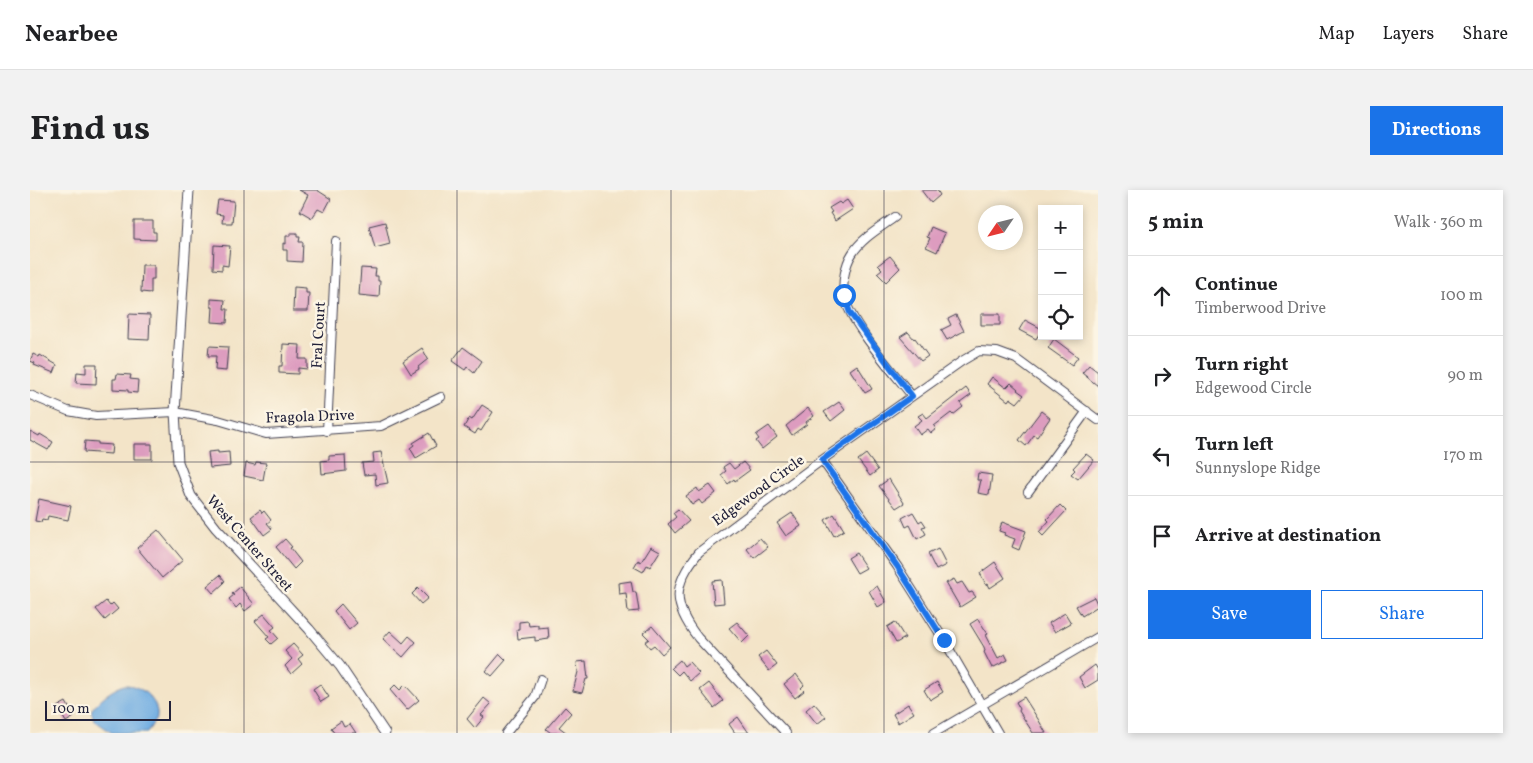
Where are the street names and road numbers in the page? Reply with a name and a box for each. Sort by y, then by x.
street label: Fral Court [307,301,332,369]
street label: Fragola Drive [265,405,355,430]
street label: Edgewood Circle [708,451,809,532]
street label: West Center Street [201,491,297,597]

